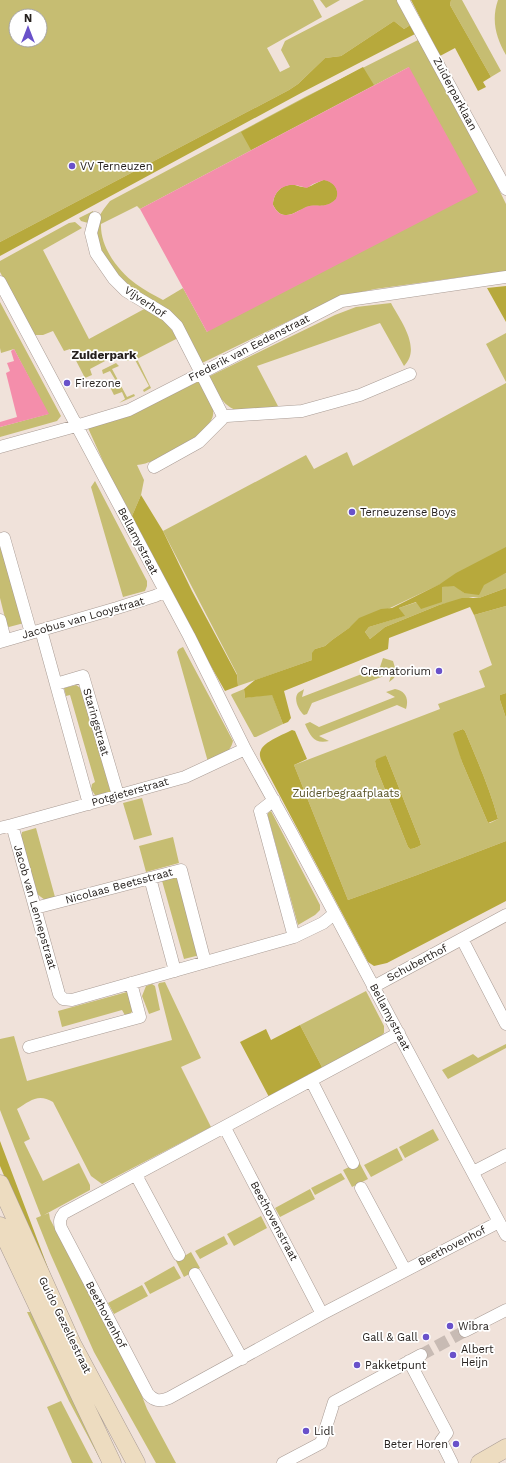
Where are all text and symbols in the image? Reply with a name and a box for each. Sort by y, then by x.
north arrow [8,8,48,48]
text: N [24,12,32,25]
street label: Zuiderparklaan [430,55,480,133]
place label: VV Terneuzen [80,160,153,173]
marker: VV Terneuzen [67,161,77,171]
street label: Vijverhof [122,283,169,321]
street label: Frederik van Eedenstraat [186,312,312,384]
district label: Zuiderpark [71,348,137,362]
place label: Firezone [75,377,121,390]
marker: Firezone [62,378,72,388]
street label: Bellamystraat [115,505,161,577]
place label: Terneuzense Boys [360,506,456,519]
marker: Terneuzense Boys [347,507,357,517]
street label: Jacobus van Looystraat [20,594,146,642]
place label: Crematorium [360,665,431,678]
marker: Crematorium [434,666,444,676]
street label: Staringstraat [80,687,112,758]
street label: Potgieterstraat [90,775,170,809]
park label: Zuiderbegraafplaats [292,787,400,800]
street label: Jacob van Lennepstraat [11,843,59,971]
street label: Nicolaas Beetsstraat [64,865,175,907]
street label: Schuberthof [385,941,450,984]
street label: Bellamystraat [367,981,413,1053]
street label: Beethovenstraat [248,1179,301,1263]
street label: Beethovenhof [416,1223,489,1269]
street label: Guido Gezellestraat [36,1275,94,1376]
street label: Beethovenhof [83,1279,129,1351]
place label: Wibra [458,1320,489,1333]
marker: Wibra [445,1321,455,1331]
place label: Gall & Gall [362,1331,419,1344]
marker: Gall & Gall [421,1332,431,1342]
place label: Albert Heijn [461,1343,494,1369]
marker: Albert Heijn [448,1350,458,1360]
place label: Pakketpunt [365,1359,426,1372]
marker: Pakketpunt [352,1360,362,1370]
place label: Lidl [314,1425,334,1438]
marker: Lidl [301,1426,311,1436]
place label: Beter Horen [384,1438,448,1451]
marker: Beter Horen [451,1439,461,1449]

